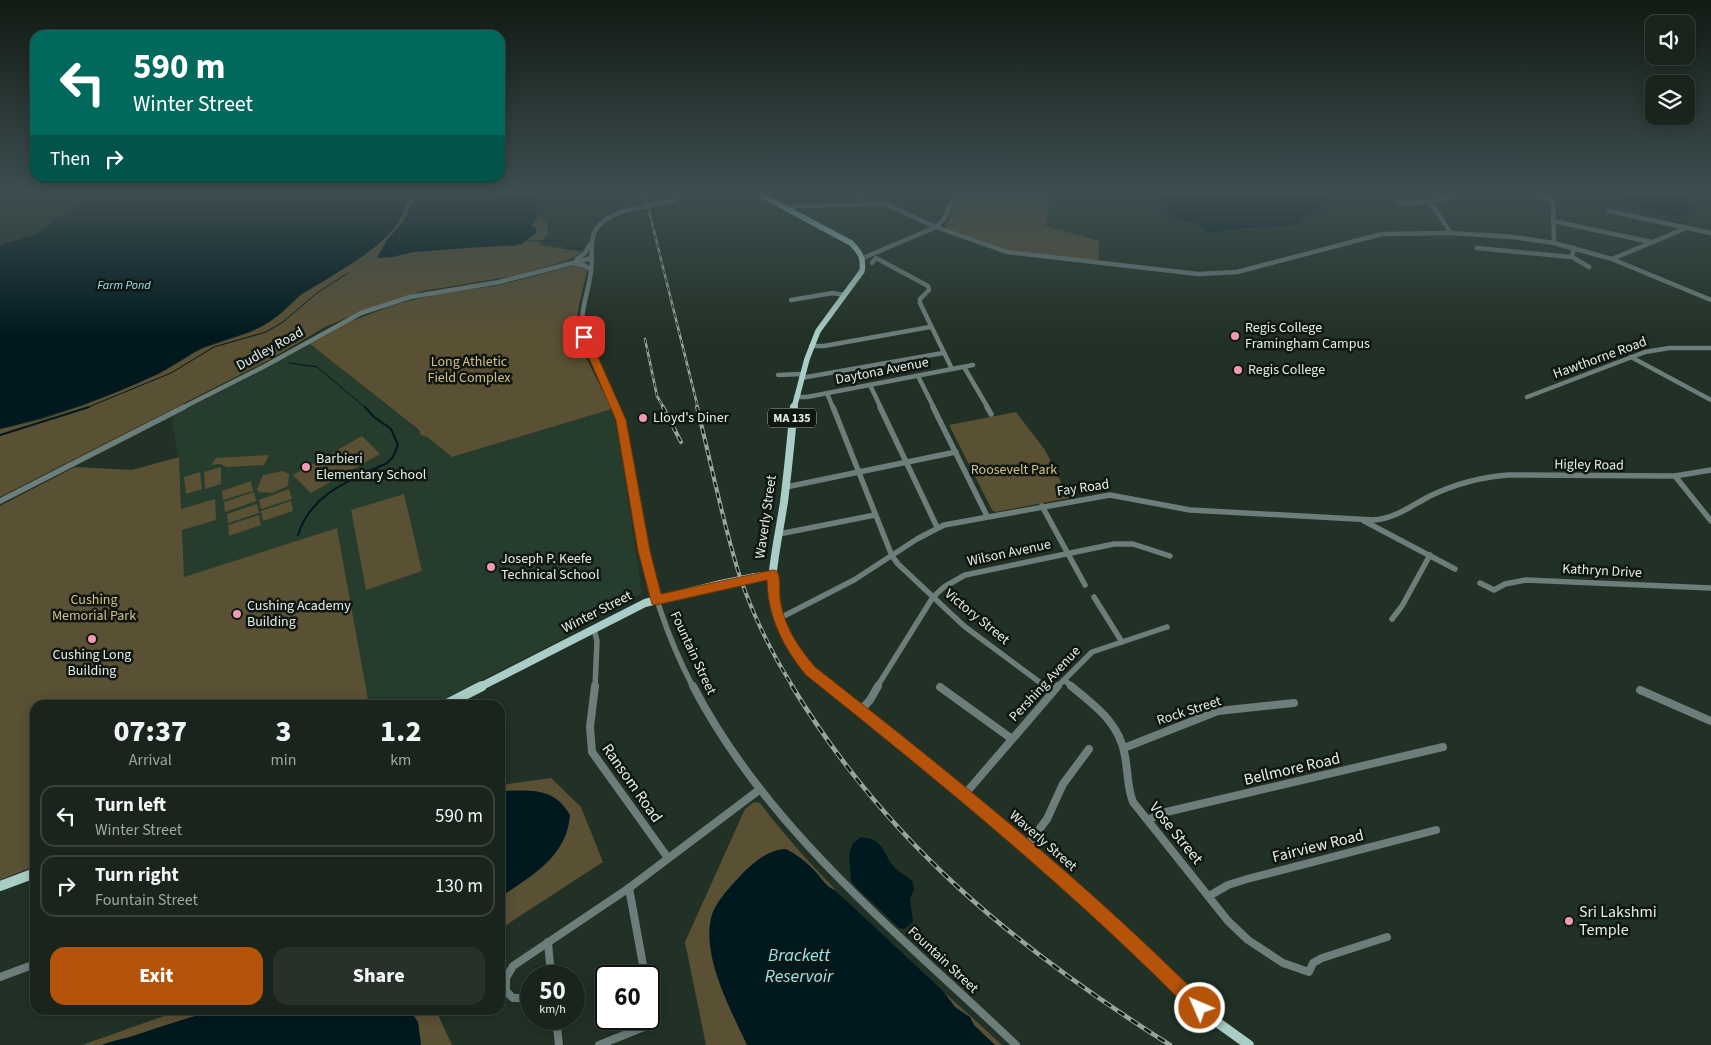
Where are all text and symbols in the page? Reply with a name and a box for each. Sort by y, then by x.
map controls [1645,15,1695,125]
button: sound [1645,15,1695,65]
text: 590 m [133,42,225,92]
icon: left [50,50,115,115]
button: layers [1645,75,1695,125]
text: Winter Street [133,88,253,120]
icon: right [100,145,128,173]
text: Then [50,146,90,173]
water label: Farm Pond [97,277,151,294]
pin [563,316,605,358]
place label: Regis College Framingham Campus [1245,318,1370,354]
street label: Dudley Road [233,322,307,376]
icon: arrive [570,323,598,351]
marker: Regis College Framingham Campus [1229,330,1241,342]
street label: Hawthorne Road [1550,332,1650,384]
park label: Long Athletic Field Complex [427,352,511,388]
street label: Daytona Avenue [833,352,931,390]
place label: Regis College [1248,360,1325,380]
marker: Regis College [1232,364,1244,376]
place label: Lloyd's Diner [653,408,729,428]
road number: MA 135 [768,408,816,428]
marker: Lloyd's Diner [637,412,649,424]
place label: Barbieri Elementary School [316,449,427,485]
street label: Higley Road [1554,454,1624,476]
park label: Roosevelt Park [971,460,1057,480]
marker: Barbieri Elementary School [300,461,312,473]
street label: Waverly Street [750,474,782,560]
street label: Fay Road [1055,474,1111,502]
street label: Wilson Avenue [965,534,1053,572]
place label: Joseph P. Keefe Technical School [501,549,600,585]
street label: Kathryn Drive [1562,559,1642,583]
marker: Joseph P. Keefe Technical School [485,561,497,573]
street label: Victory Street [940,584,1014,650]
street label: Winter Street [558,586,636,638]
park label: Cushing Memorial Park [52,590,136,626]
place label: Cushing Academy Building [247,596,351,632]
marker: Cushing Academy Building [231,608,243,620]
street label: Fountain Street [665,608,721,698]
marker: Cushing Long Building [86,633,98,645]
street label: Pershing Avenue [1005,642,1085,726]
place label: Cushing Long Building [53,645,131,681]
street label: Rock Street [1154,691,1224,731]
text: 07:37 [114,710,187,753]
text: 3 [276,710,292,753]
text: 1.2 [380,710,421,753]
street label: Ransom Road [597,739,667,827]
street label: Bellmore Road [1242,747,1342,791]
text: Arrival [129,749,172,771]
text: min [271,749,297,771]
text: km [390,749,411,771]
text: Turn left [95,792,166,819]
street label: Vose Street [1144,797,1208,869]
icon: left [52,802,80,830]
text: 590 m [435,803,483,830]
street label: Waverly Street [1005,806,1081,876]
text: Winter Street [95,819,182,841]
street label: Fairview Road [1270,824,1366,868]
text: Turn right [95,862,179,889]
icon: right [52,872,80,900]
text: 130 m [435,873,483,900]
text: Fountain Street [95,889,198,911]
place label: Sri Lakshmi Temple [1579,901,1657,941]
marker: Sri Lakshmi Temple [1563,915,1575,927]
street label: Fountain Street [903,922,983,998]
water label: Brackett Reservoir [765,943,834,989]
button: Exit [50,947,263,1005]
button: Share [273,947,485,1005]
speed limit sign: 60 [595,965,660,1030]
text: 50 [539,973,566,1009]
position arrow [1173,981,1225,1033]
text: km/h [539,1001,566,1018]

